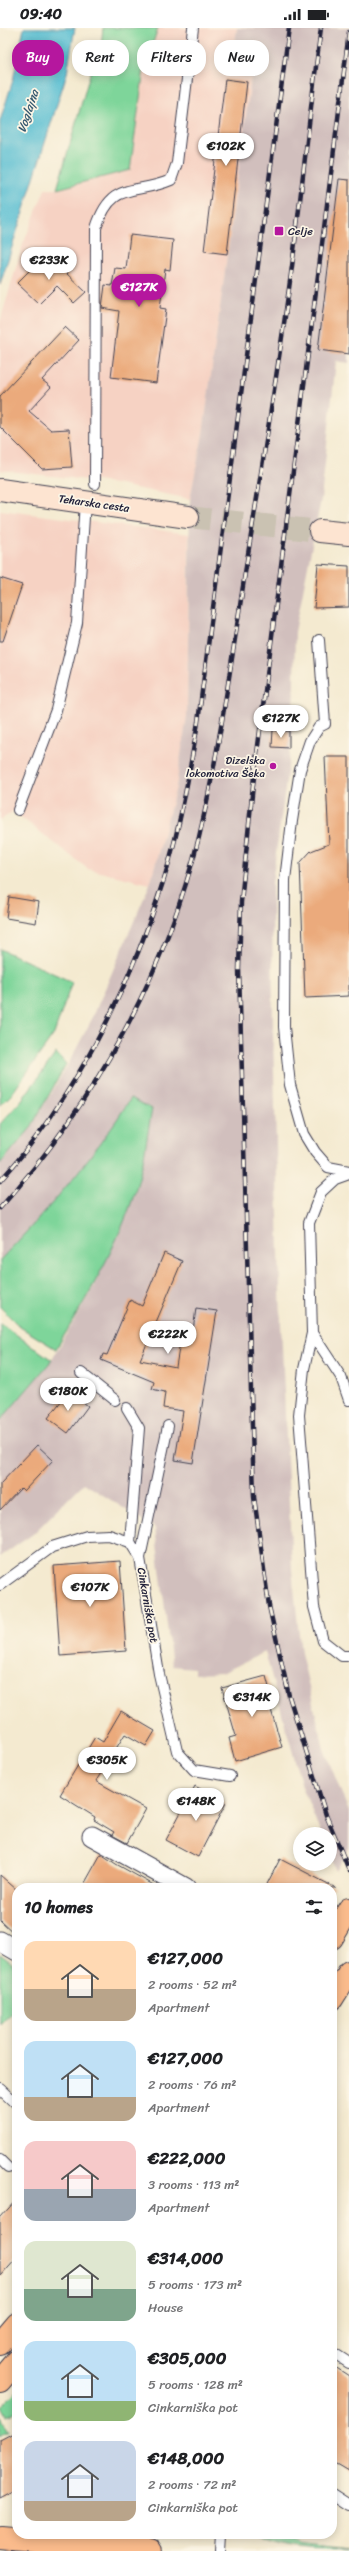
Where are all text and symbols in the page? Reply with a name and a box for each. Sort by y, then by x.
text: 09:40 [20,1,62,27]
chip: Buy [12,40,64,76]
chip: Rent [72,40,129,76]
chip: Filters [137,40,206,76]
chip: New [214,40,269,76]
water label: Voglajna [11,86,46,135]
pin: €102K [198,133,254,167]
text: €102K [207,134,245,157]
place label: Celje [288,222,313,241]
marker: Celje [273,225,285,237]
pin: €233K [21,247,77,281]
text: €233K [30,248,68,271]
pin: €127K [111,274,167,308]
text: €127K [120,275,158,298]
street label: Teharska cesta [57,489,131,518]
pin: €127K [253,705,309,739]
text: €127K [262,706,300,729]
place label: Dizelska lokomotiva Šeka [186,751,265,783]
marker: Dizelska lokomotiva Šeka [268,761,278,771]
pin: €222K [140,1321,196,1355]
text: €222K [148,1322,188,1345]
pin: €180K [40,1378,96,1412]
text: €180K [49,1379,87,1402]
street label: Cinkarniška pot [132,1566,164,1644]
pin: €107K [62,1574,118,1608]
text: €107K [71,1575,109,1598]
pin: €314K [224,1684,280,1718]
text: €314K [233,1685,271,1708]
pin: €305K [79,1747,135,1781]
text: €305K [87,1748,127,1771]
pin: €148K [168,1788,224,1822]
text: €148K [177,1789,215,1812]
map controls [293,1827,337,1871]
button: layers [293,1827,337,1871]
text: 10 homes [24,1892,93,1922]
icon: filters [303,1896,325,1918]
text: €127,000 [148,1943,223,1973]
icon: home [56,1957,104,2005]
text: 2 rooms · 52 m² [148,1973,237,1996]
text: Apartment [148,1996,209,2019]
text: €127,000 [148,2043,223,2073]
icon: home [56,2057,104,2105]
text: 2 rooms · 76 m² [148,2073,236,2096]
text: Apartment [148,2096,209,2119]
text: €222,000 [148,2143,226,2173]
icon: home [56,2157,104,2205]
text: 3 rooms · 113 m² [148,2173,239,2196]
text: Apartment [148,2196,209,2219]
text: €314,000 [148,2243,223,2273]
icon: home [56,2257,104,2305]
text: 5 rooms · 173 m² [148,2273,242,2296]
text: House [148,2296,183,2319]
text: €305,000 [148,2343,227,2373]
icon: home [56,2357,104,2405]
text: 5 rooms · 128 m² [148,2373,243,2396]
text: Cinkarniška pot [148,2396,238,2419]
text: €148,000 [148,2443,224,2473]
icon: home [56,2457,104,2505]
text: 2 rooms · 72 m² [148,2473,236,2496]
text: Cinkarniška pot [148,2496,238,2519]

